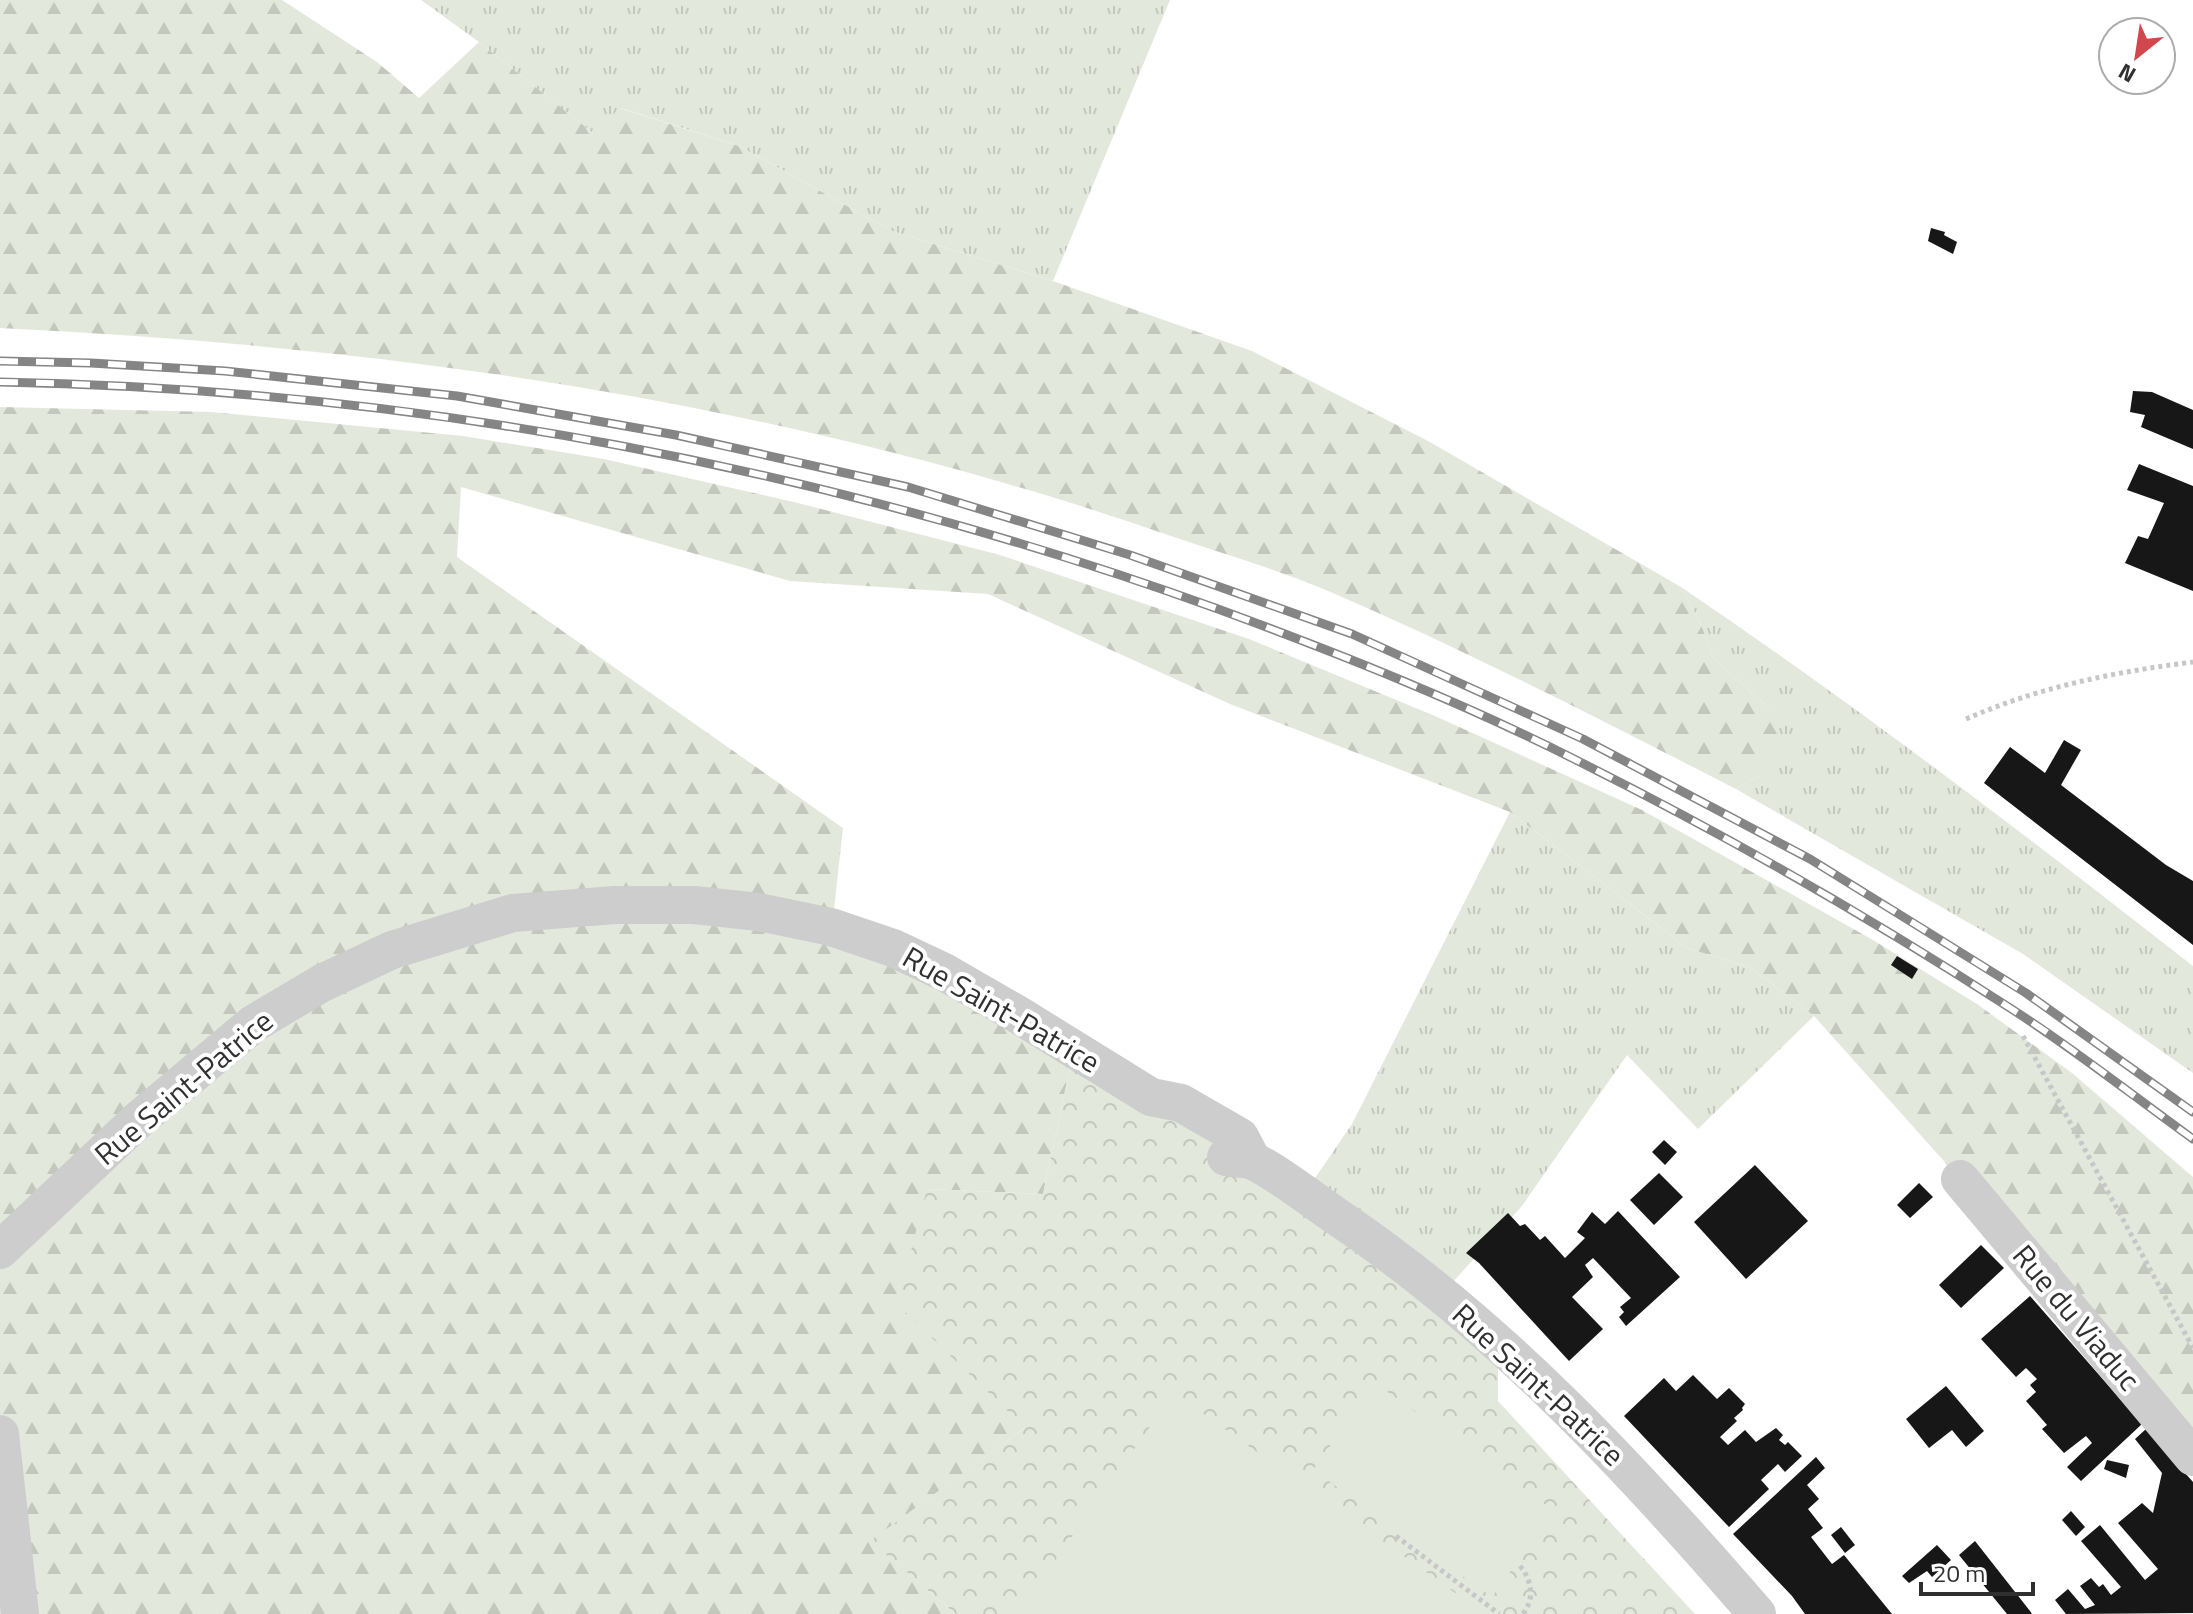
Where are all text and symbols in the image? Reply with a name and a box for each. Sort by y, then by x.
north arrow [2097,16,2177,96]
text: N [2112,55,2142,92]
street label: Rue Saint-Patrice [894,934,1109,1084]
street label: Rue Saint-Patrice [84,999,283,1176]
street label: Rue du Viaduc [2002,1234,2152,1400]
street label: Rue Saint-Patrice [1442,1292,1635,1476]
scale bar [1921,1546,2033,1596]
text: 20 m [1933,1555,1985,1591]

